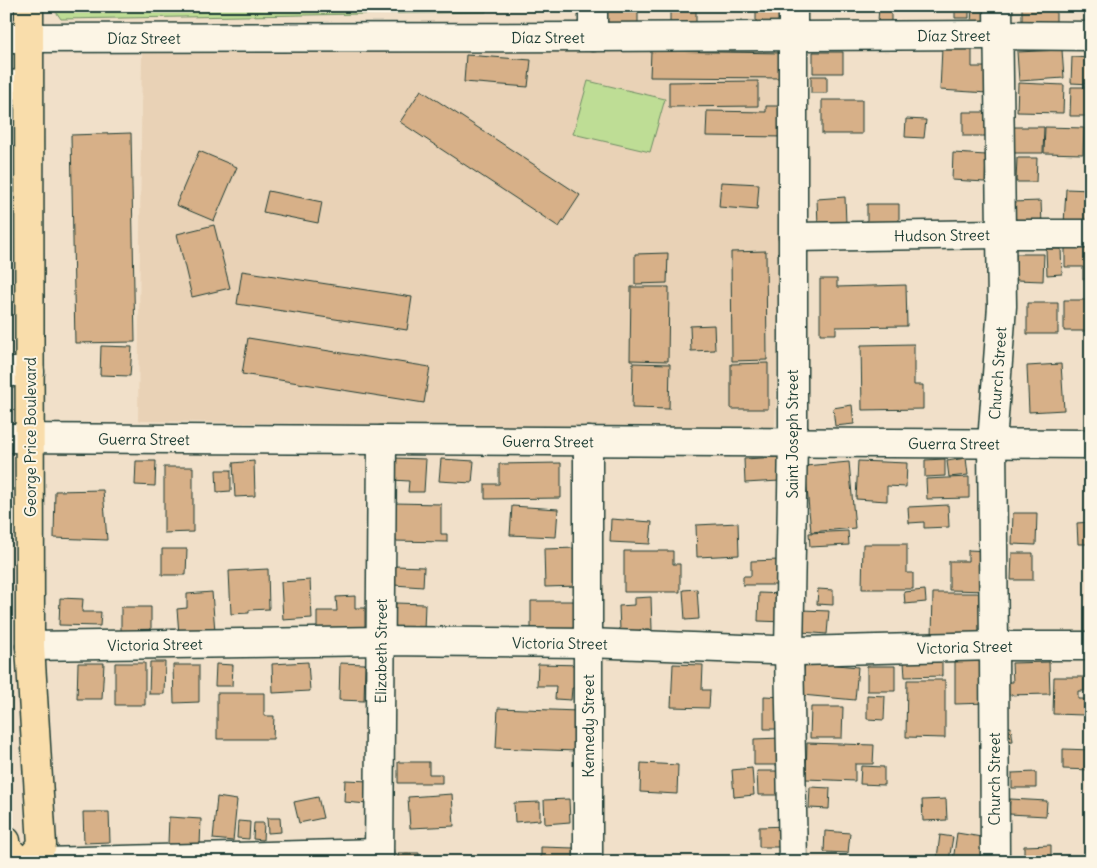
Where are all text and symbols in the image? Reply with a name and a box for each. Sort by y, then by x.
street label: Díaz Street [917,25,991,45]
street label: Díaz Street [107,28,181,47]
street label: Díaz Street [511,28,585,47]
street label: Hudson Street [894,225,990,245]
street label: Church Street [984,326,1010,420]
street label: George Price Boulevard [21,357,40,517]
street label: Saint Joseph Street [783,369,802,499]
street label: Guerra Street [98,429,190,449]
street label: Guerra Street [502,431,594,451]
street label: Guerra Street [908,433,1000,453]
street label: Elizabeth Street [371,598,390,704]
street label: Victoria Street [512,633,608,653]
street label: Victoria Street [107,634,203,654]
street label: Victoria Street [917,637,1013,657]
street label: Kennedy Street [579,674,598,778]
street label: Church Street [985,732,1004,826]

